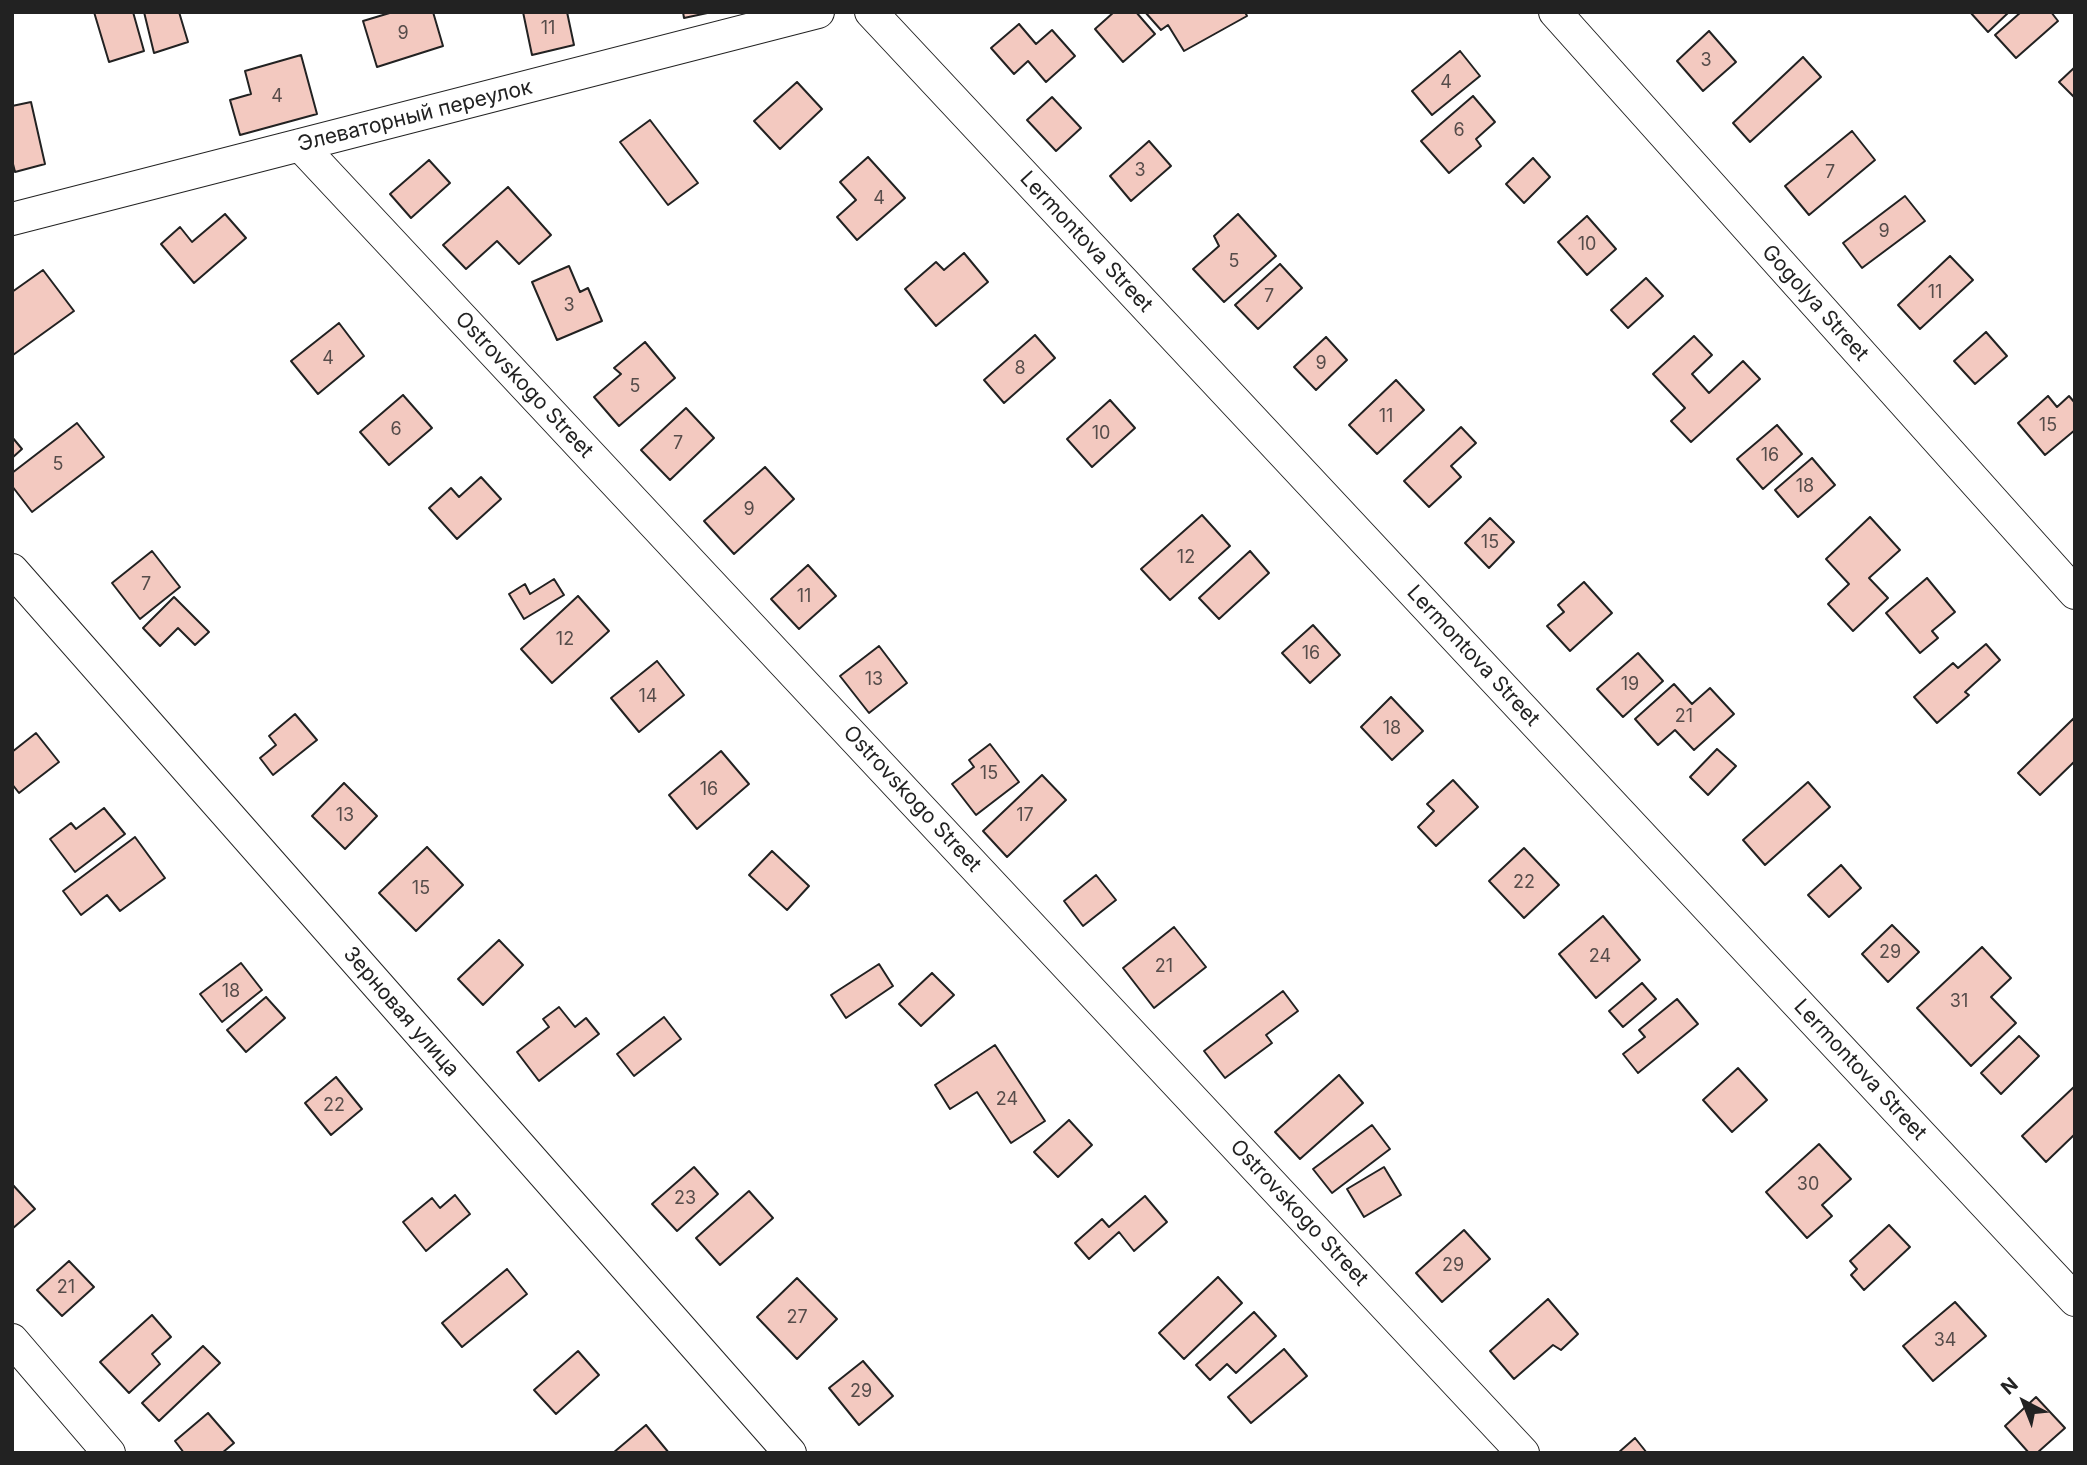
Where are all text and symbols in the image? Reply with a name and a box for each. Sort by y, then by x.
house number: 11 [541,18,555,40]
house number: 9 [397,23,409,45]
house number: 3 [1700,50,1712,72]
house number: 4 [1440,72,1452,94]
street label: Элеваторный переулок [295,75,535,157]
house number: 4 [271,86,283,108]
house number: 6 [1453,120,1465,142]
house number: 3 [1134,160,1146,182]
house number: 7 [1825,162,1835,184]
street label: Lermontova Street [1014,166,1158,318]
house number: 4 [873,188,885,210]
house number: 9 [1878,221,1890,243]
house number: 10 [1578,234,1596,256]
street label: Gogolya Street [1756,240,1874,366]
house number: 5 [1229,251,1239,273]
house number: 11 [1928,282,1942,304]
house number: 7 [1264,286,1274,308]
house number: 3 [563,295,575,317]
street label: Ostrovskogo Street [450,307,598,463]
house number: 4 [322,348,334,370]
house number: 9 [1315,353,1327,375]
house number: 8 [1014,358,1026,380]
house number: 5 [630,376,640,398]
house number: 11 [1379,406,1393,428]
house number: 15 [2039,415,2057,437]
house number: 6 [390,419,402,441]
house number: 10 [1092,423,1110,445]
house number: 7 [673,433,683,455]
house number: 16 [1761,445,1779,467]
house number: 5 [53,454,63,476]
house number: 18 [1796,476,1814,498]
house number: 9 [743,499,755,521]
house number: 15 [1481,532,1499,554]
house number: 12 [1177,547,1195,569]
house number: 7 [141,574,151,596]
street label: Lermontova Street [1401,580,1545,732]
house number: 11 [797,586,811,608]
house number: 12 [556,629,574,651]
house number: 16 [1302,643,1320,665]
house number: 13 [865,669,883,691]
house number: 19 [1621,674,1639,696]
house number: 14 [639,686,657,708]
house number: 21 [1675,706,1693,728]
house number: 18 [1383,718,1401,740]
street label: Ostrovskogo Street [838,721,986,877]
house number: 15 [980,763,998,785]
house number: 16 [700,779,718,801]
house number: 13 [336,805,354,827]
house number: 17 [1016,805,1034,827]
house number: 22 [1513,872,1535,894]
house number: 15 [412,878,430,900]
street label: Зерновая улица [338,942,464,1082]
house number: 29 [1879,942,1901,964]
house number: 24 [1589,946,1611,968]
house number: 21 [1155,956,1173,978]
house number: 18 [222,981,240,1003]
house number: 31 [1950,991,1968,1013]
street label: Lermontova Street [1788,994,1932,1146]
house number: 24 [996,1089,1018,1111]
house number: 22 [323,1095,345,1117]
street label: Ostrovskogo Street [1225,1135,1373,1291]
house number: 30 [1797,1174,1819,1196]
house number: 23 [674,1188,696,1210]
house number: 29 [1442,1255,1464,1277]
house number: 21 [57,1277,75,1299]
house number: 27 [786,1307,808,1329]
house number: 34 [1934,1330,1956,1352]
north arrow [1989,1367,2059,1437]
text: N [1997,1373,2023,1399]
house number: 29 [850,1381,872,1403]

